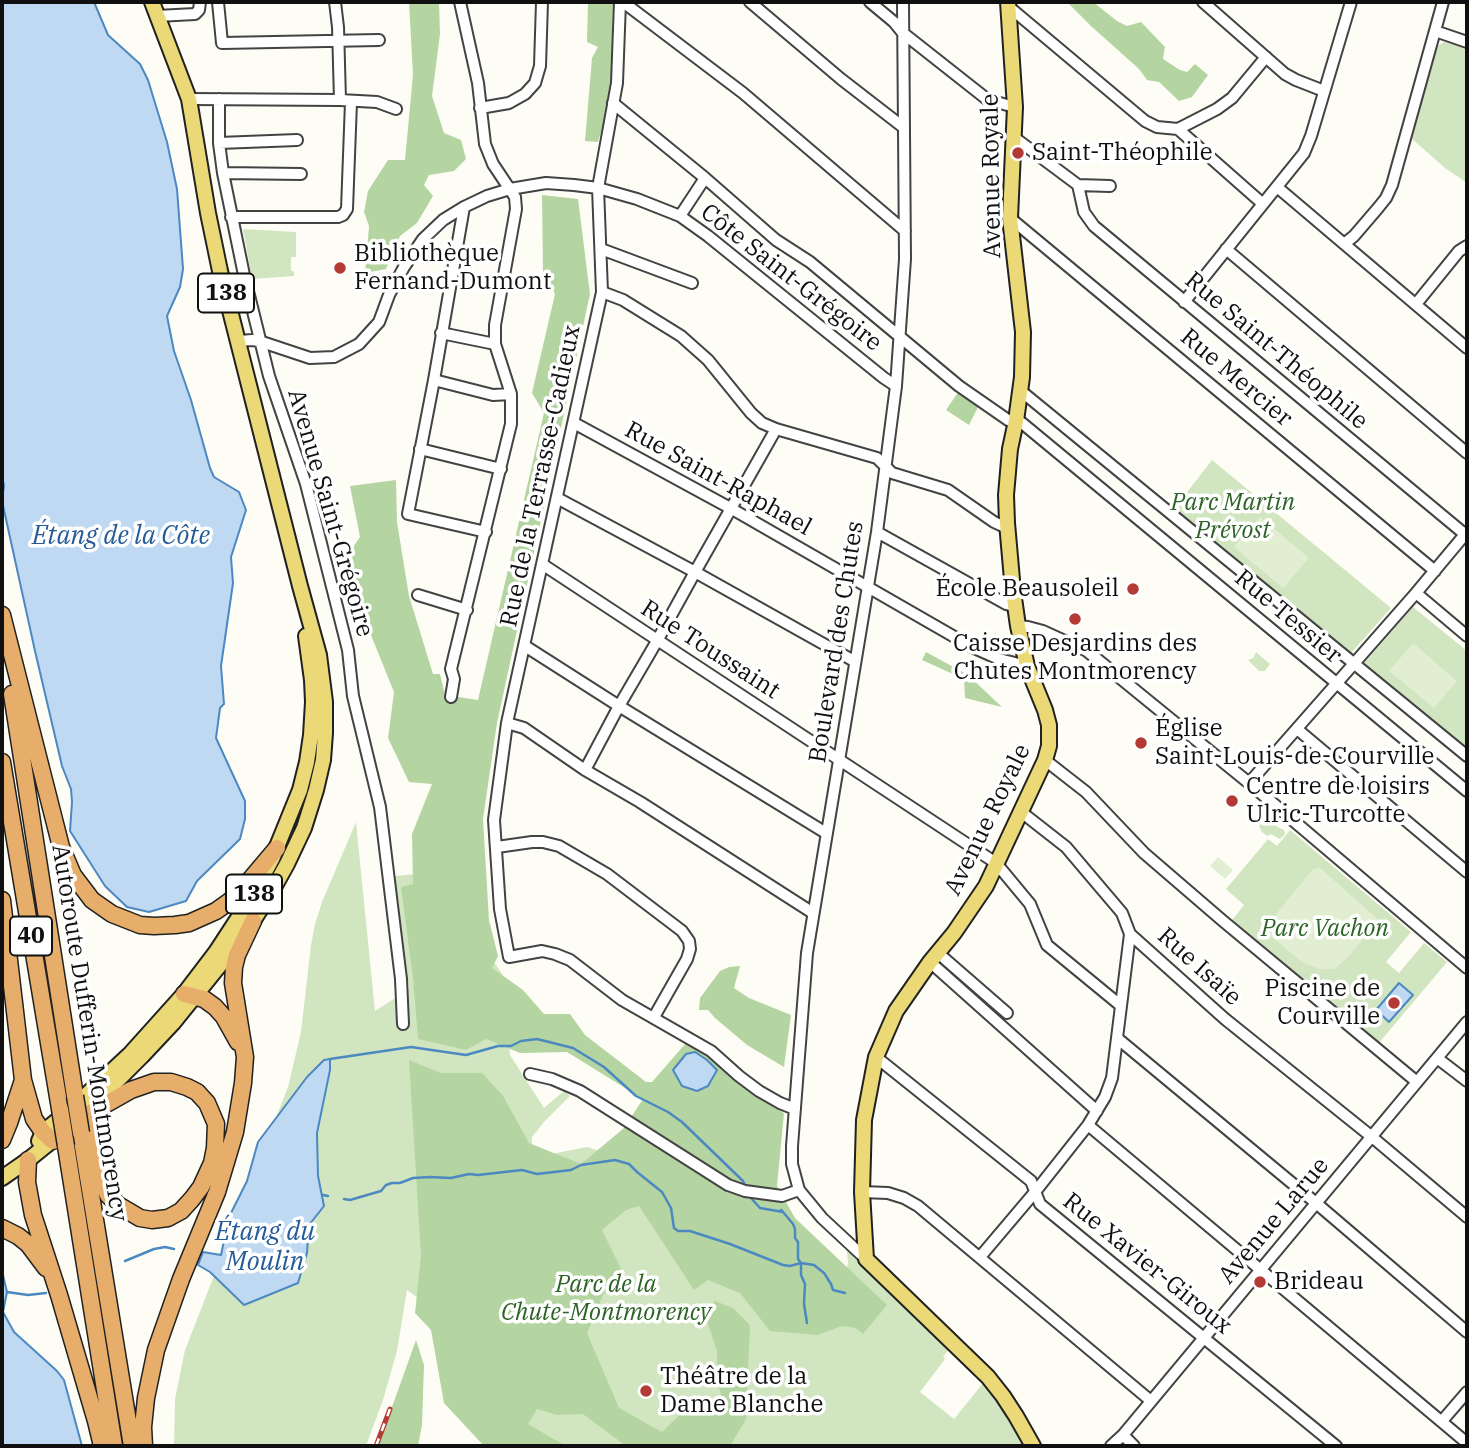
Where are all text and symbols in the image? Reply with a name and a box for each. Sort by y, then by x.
street label: Avenue Royale [976,93,1008,259]
place label: Saint-Théophile [1032,139,1213,167]
marker: Saint-Théophile [1010,145,1026,161]
street label: Côte Saint-Grégoire [695,198,887,358]
place label: Bibliothèque Fernand-Dumont [354,240,551,296]
marker: Bibliothèque Fernand-Dumont [332,260,348,276]
street label: Rue Saint-Théophile [1179,266,1373,436]
road number: 138 [198,274,254,312]
street label: Rue de la Terrasse-Cadieux [495,322,587,630]
street label: Rue Mercier [1174,323,1298,433]
street label: Avenue Saint-Grégoire [281,386,379,640]
street label: Rue Saint-Raphael [620,416,816,542]
park label: Parc Martin Prévost [1171,489,1295,545]
street label: Boulevard des Chutes [804,519,870,765]
water label: Étang de la Côte [32,520,210,552]
street label: Rue Tessier [1229,564,1347,670]
place label: École Beausoleil [935,575,1119,603]
marker: École Beausoleil [1125,581,1141,597]
street label: Rue Toussaint [635,594,785,706]
marker: Caisse Desjardins des Chutes Montmorency [1067,611,1083,627]
place label: Caisse Desjardins des Chutes Montmorency [953,630,1197,686]
place label: Église Saint-Louis-de-Courville [1155,715,1434,771]
marker: Église Saint-Louis-de-Courville [1133,735,1149,751]
street label: Avenue Royale [939,740,1037,900]
place label: Centre de loisirs Ulric-Turcotte [1246,773,1430,829]
marker: Centre de loisirs Ulric-Turcotte [1224,793,1240,809]
street label: Autoroute Dufferin-Montmorency [45,842,133,1224]
road number: 138 [226,874,282,914]
park label: Parc Vachon [1261,915,1389,943]
road number: 40 [10,917,52,956]
street label: Rue Isaïe [1151,922,1247,1012]
place label: Piscine de Courville [1265,975,1380,1031]
marker: Piscine de Courville [1386,995,1402,1011]
street label: Avenue Larue [1213,1152,1335,1290]
street label: Rue Xavier-Giroux [1057,1187,1237,1341]
water label: Étang du Moulin [215,1216,315,1278]
place label: Brideau [1274,1268,1364,1296]
park label: Parc de la Chute-Montmorency [501,1271,711,1327]
marker: Brideau [1252,1274,1268,1290]
place label: Théâtre de la Dame Blanche [660,1363,823,1419]
marker: Théâtre de la Dame Blanche [638,1383,654,1399]

